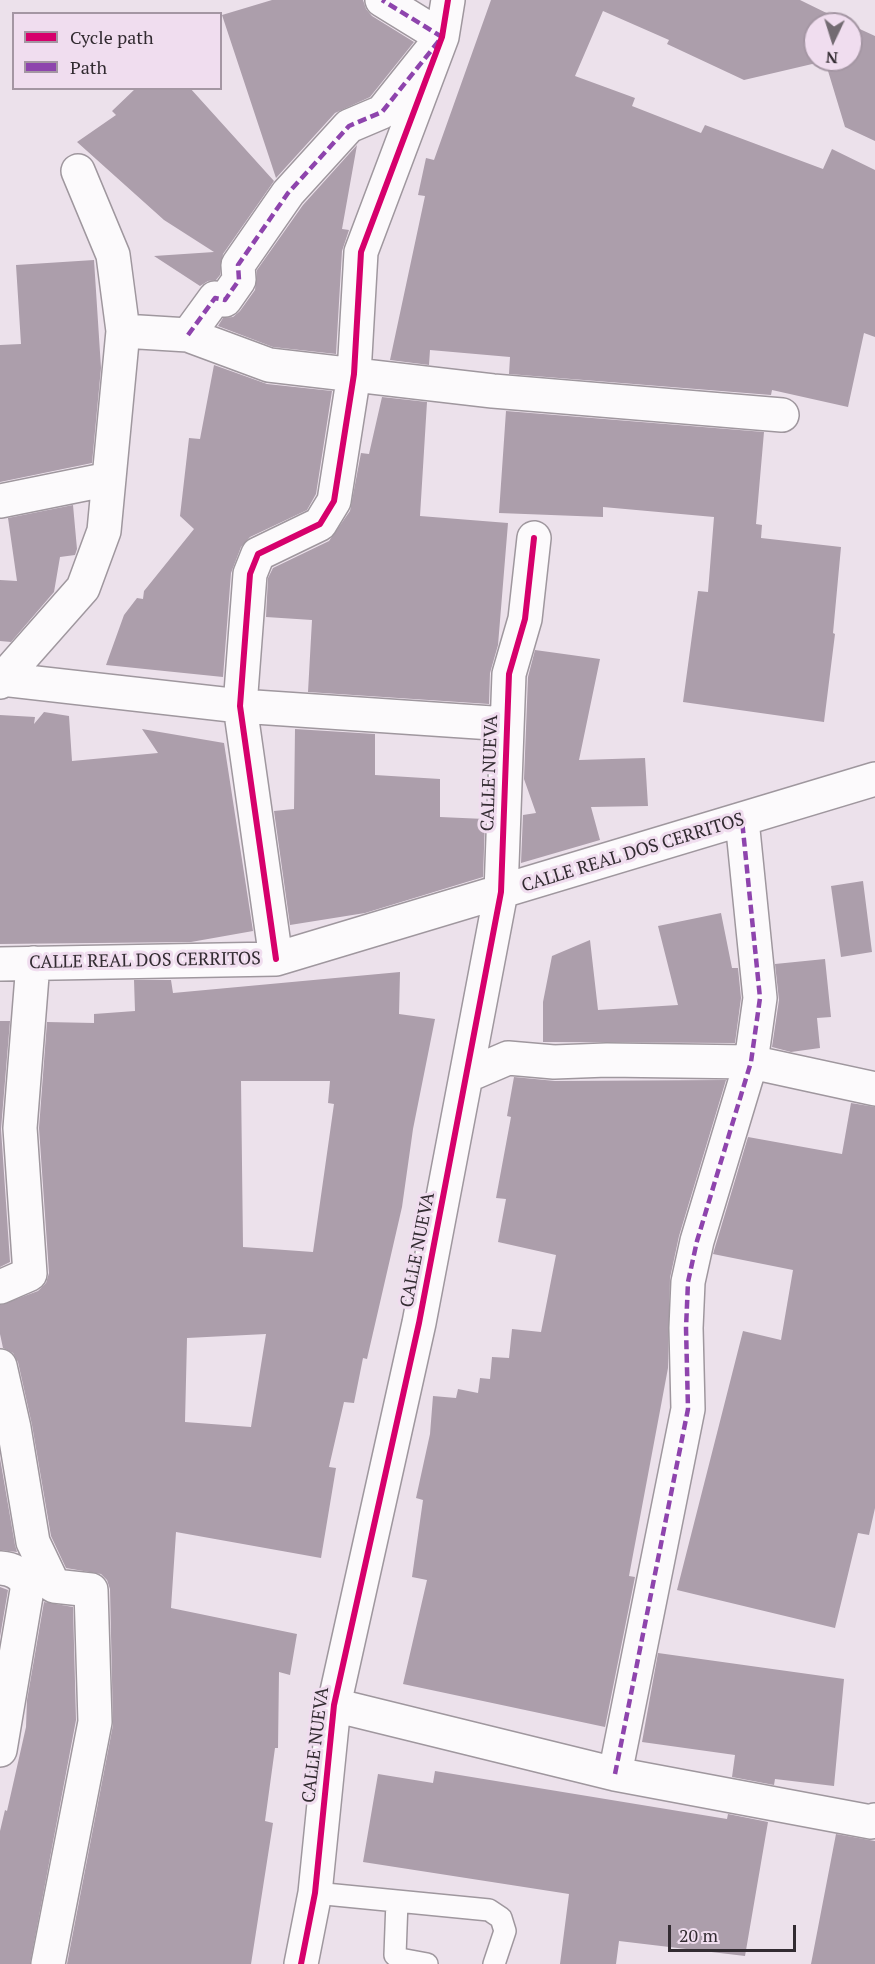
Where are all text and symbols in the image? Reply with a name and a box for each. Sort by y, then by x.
legend [12,12,222,90]
north arrow [803,12,863,72]
text: Cycle path [70,25,154,49]
text: N [825,47,839,69]
text: Path [70,55,107,79]
street label: CALLE NUEVA [477,714,503,832]
street label: CALLE REAL DOS CERRITOS [519,809,747,897]
street label: CALLE REAL DOS CERRITOS [29,948,261,974]
street label: CALLE NUEVA [396,1191,440,1309]
street label: CALLE NUEVA [298,1686,334,1804]
scale bar [671,1913,798,1951]
text: 20 m [679,1923,718,1947]

